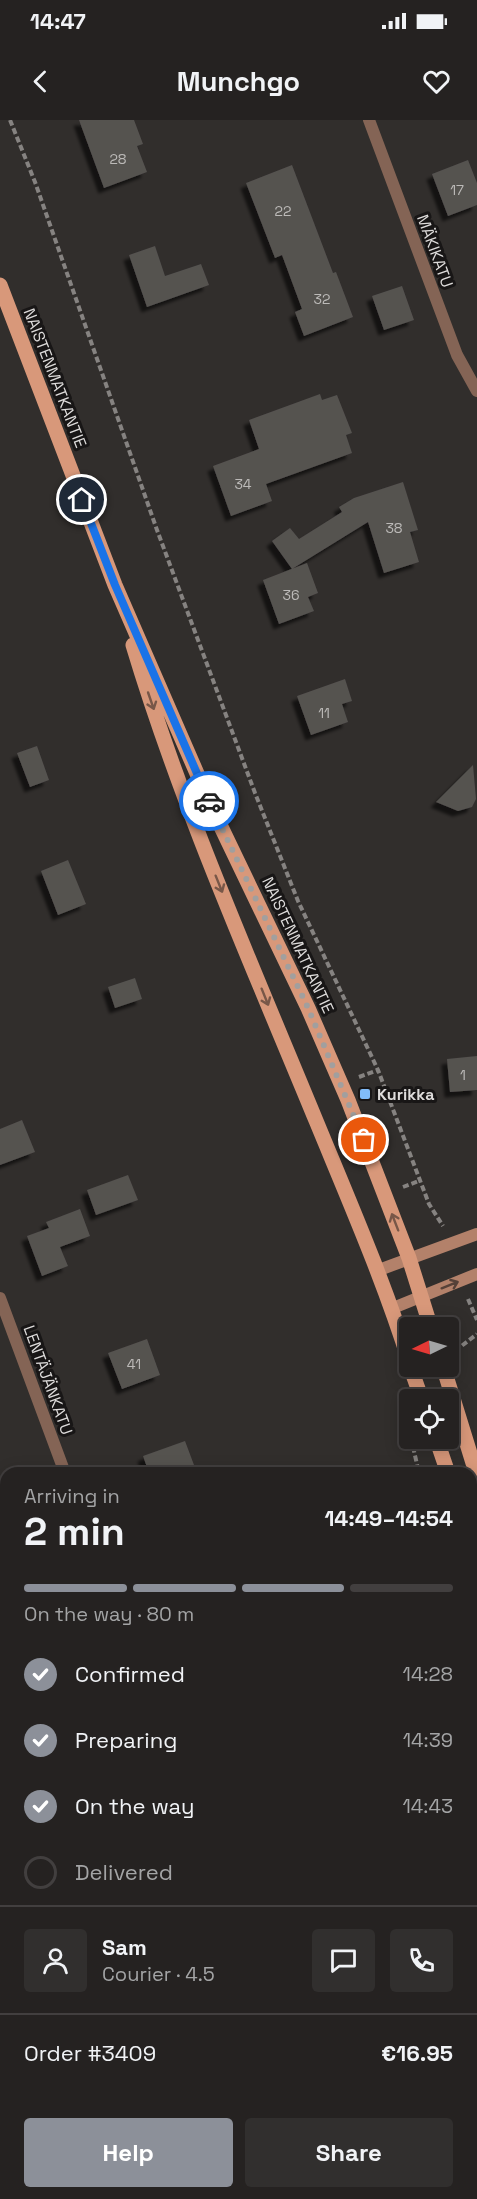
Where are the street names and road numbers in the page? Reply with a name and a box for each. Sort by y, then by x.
street label: MÄKIKATU [412,212,458,290]
street label: NAISTENMATKANTIE [19,305,91,451]
street label: NAISTENMATKANTIE [257,874,339,1016]
street label: LENTÄJÄNKATU [18,1322,78,1438]

